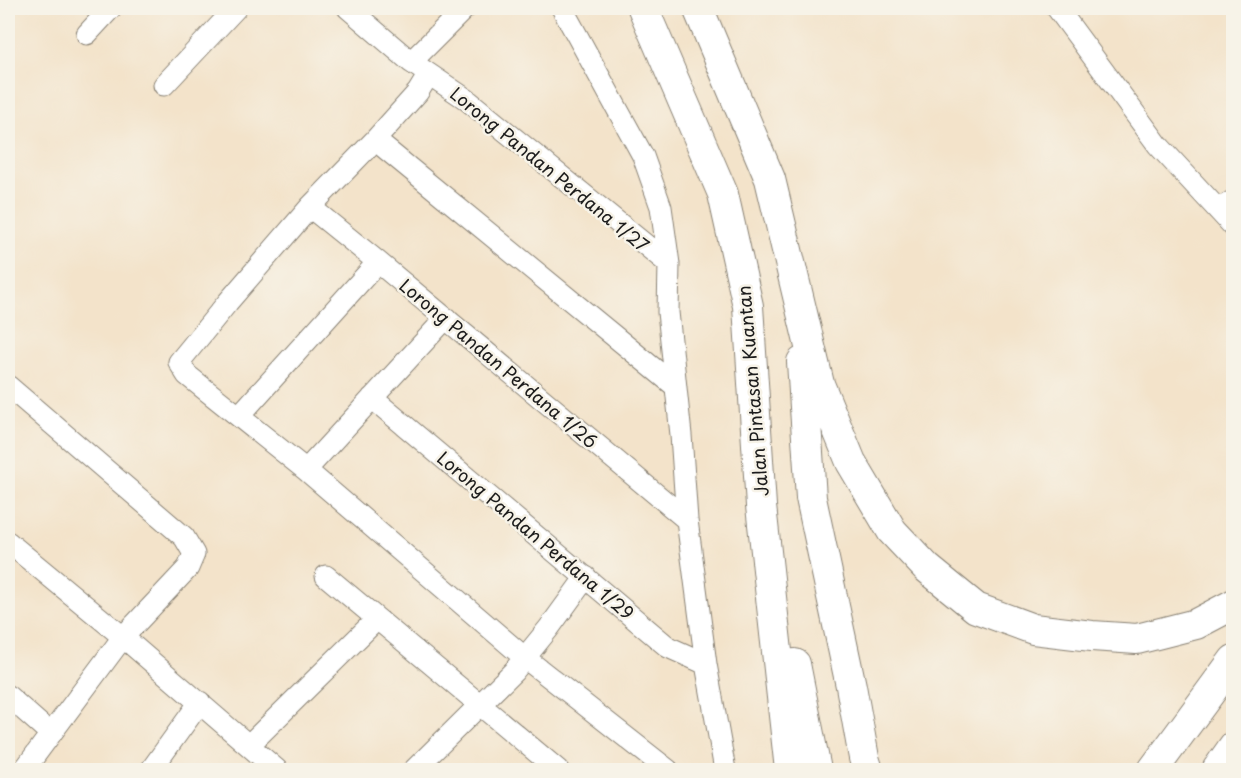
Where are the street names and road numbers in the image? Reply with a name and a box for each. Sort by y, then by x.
street label: Lorong Pandan Perdana 1/27 [445,80,655,258]
street label: Lorong Pandan Perdana 1/26 [394,272,604,454]
street label: Jalan Pintasan Kuantan [729,284,775,498]
street label: Lorong Pandan Perdana 1/29 [432,444,640,626]

